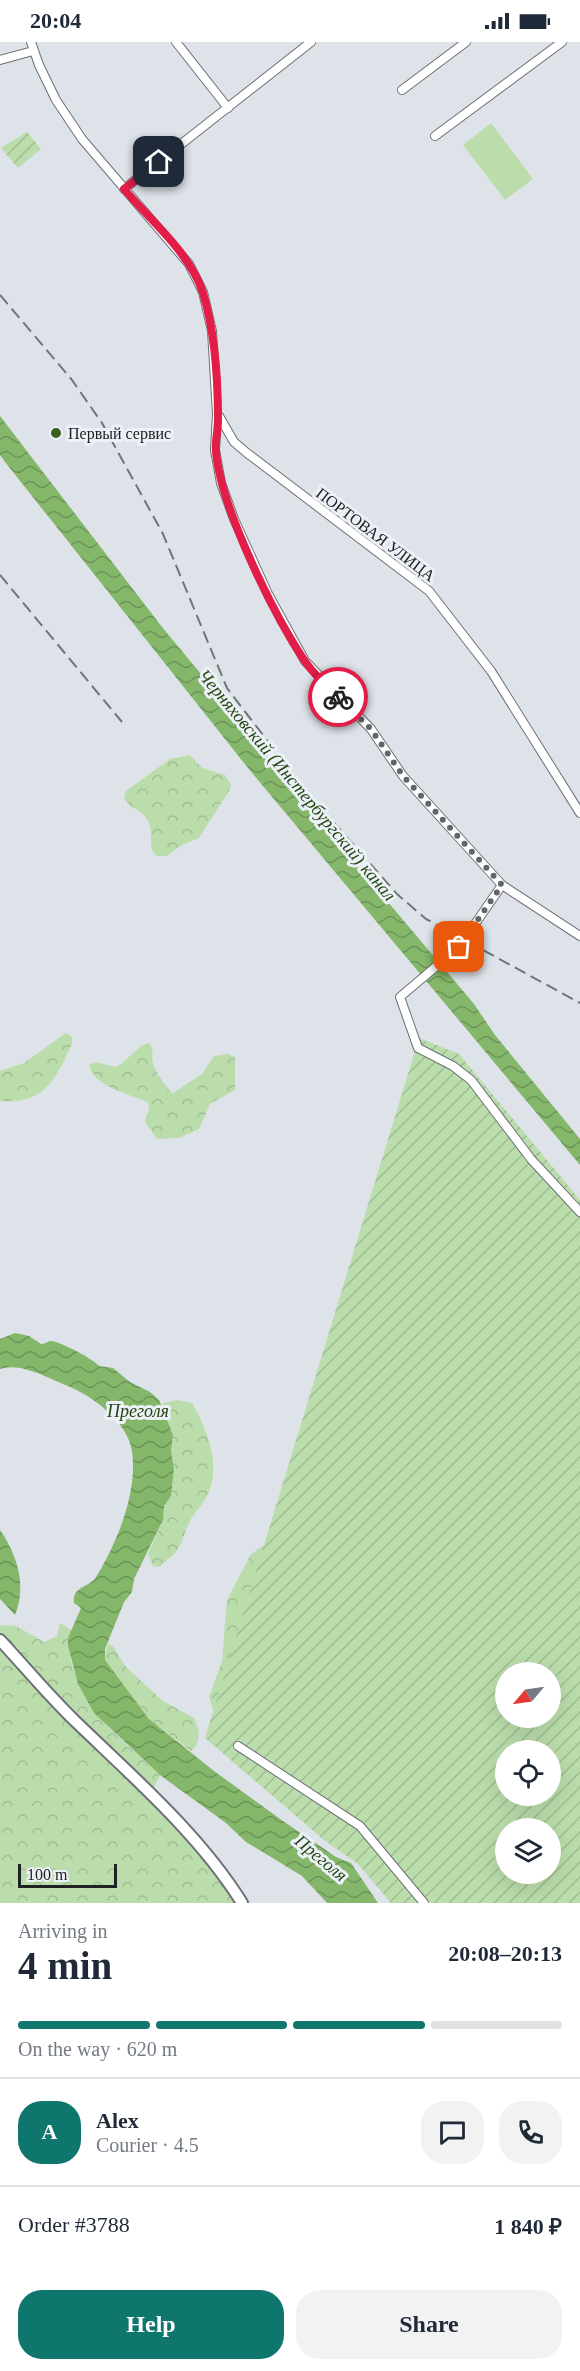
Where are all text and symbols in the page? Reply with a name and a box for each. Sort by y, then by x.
text: 20:04 [30,8,81,33]
pin [133,136,184,187]
icon: home [142,145,175,178]
place label: Первый сервис [68,425,171,443]
marker: Первый сервис [49,426,63,440]
street label: ПОРТОВАЯ УЛИЦА [312,484,439,586]
water label: Черняховский (Инстербургский) канал [193,665,400,906]
courier [308,667,368,727]
icon: bike [322,681,355,714]
pin [433,921,484,972]
icon: bag [442,930,475,963]
water label: Преголя [106,1401,169,1421]
north arrow [495,1662,561,1728]
map controls [495,1662,561,1884]
button: locate [495,1740,561,1806]
button: layers [495,1818,561,1884]
water label: Преголя [290,1830,351,1886]
scale bar [18,1861,117,1888]
text: 100 m [27,1866,67,1883]
text: Arriving in [18,1920,107,1942]
text: 20:08–20:13 [448,1941,562,1966]
text: 4 min [18,1944,112,1987]
text: On the way · 620 m [18,2038,177,2060]
button: chat [421,2101,484,2164]
button: phone [499,2101,562,2164]
text: Alex [96,2108,139,2133]
text: A [42,2119,57,2144]
text: Courier · 4.5 [96,2134,199,2156]
text: Order #3788 [18,2212,130,2237]
text: 1 840 ₽ [494,2214,562,2239]
button: Help [18,2290,284,2359]
button: Share [296,2290,562,2359]

